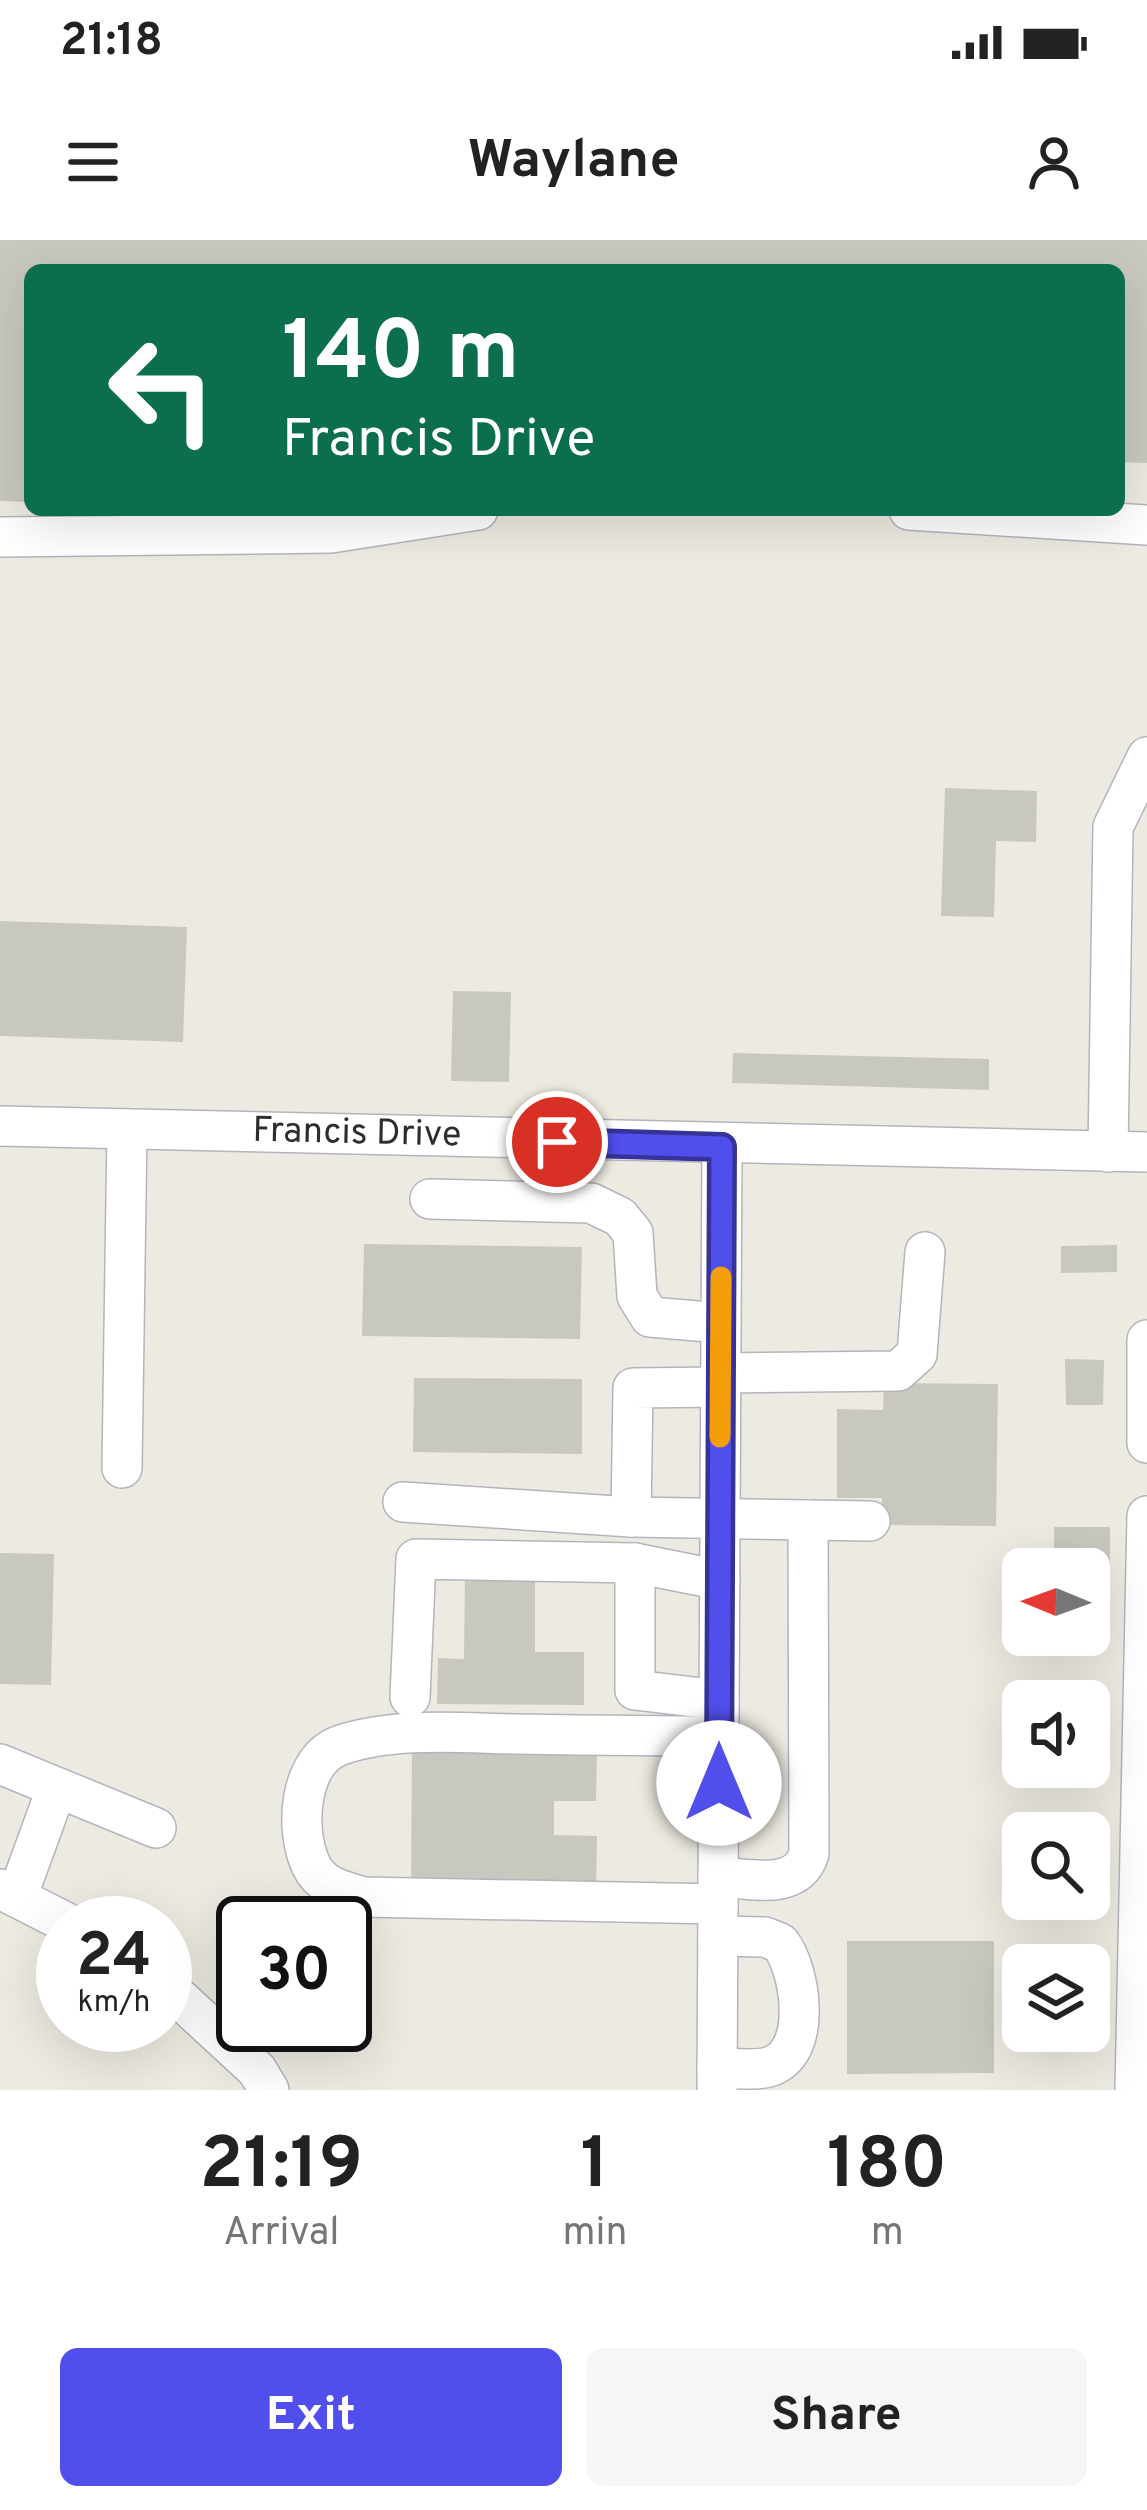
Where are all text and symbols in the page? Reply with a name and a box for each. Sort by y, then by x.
text: 21:18 [60,14,163,71]
text: Waylane [467,128,680,197]
icon: menu [60,129,126,195]
icon: person [1021,129,1087,195]
text: 140 m [282,303,519,409]
icon: left [84,312,240,468]
text: Francis Drive [282,407,595,476]
pin [506,1091,608,1193]
street label: Francis Drive [252,1109,462,1159]
icon: arrive [524,1109,590,1175]
north arrow [1002,1548,1110,1656]
map controls [1002,1548,1110,2052]
button: sound [1002,1680,1110,1788]
position arrow [656,1720,782,1846]
button: search [1002,1812,1110,1920]
speed limit sign: 30 [216,1896,372,2052]
text: 24 [76,1921,152,1997]
button: layers [1002,1944,1110,2052]
text: km/h [78,1985,150,2022]
text: 21:19 [200,2122,363,2214]
text: 1 [581,2122,609,2214]
text: 180 [827,2122,947,2214]
text: Arrival [223,2210,339,2259]
text: min [563,2210,627,2259]
text: m [871,2210,904,2259]
button: Exit [60,2348,562,2486]
button: Share [586,2348,1087,2486]

